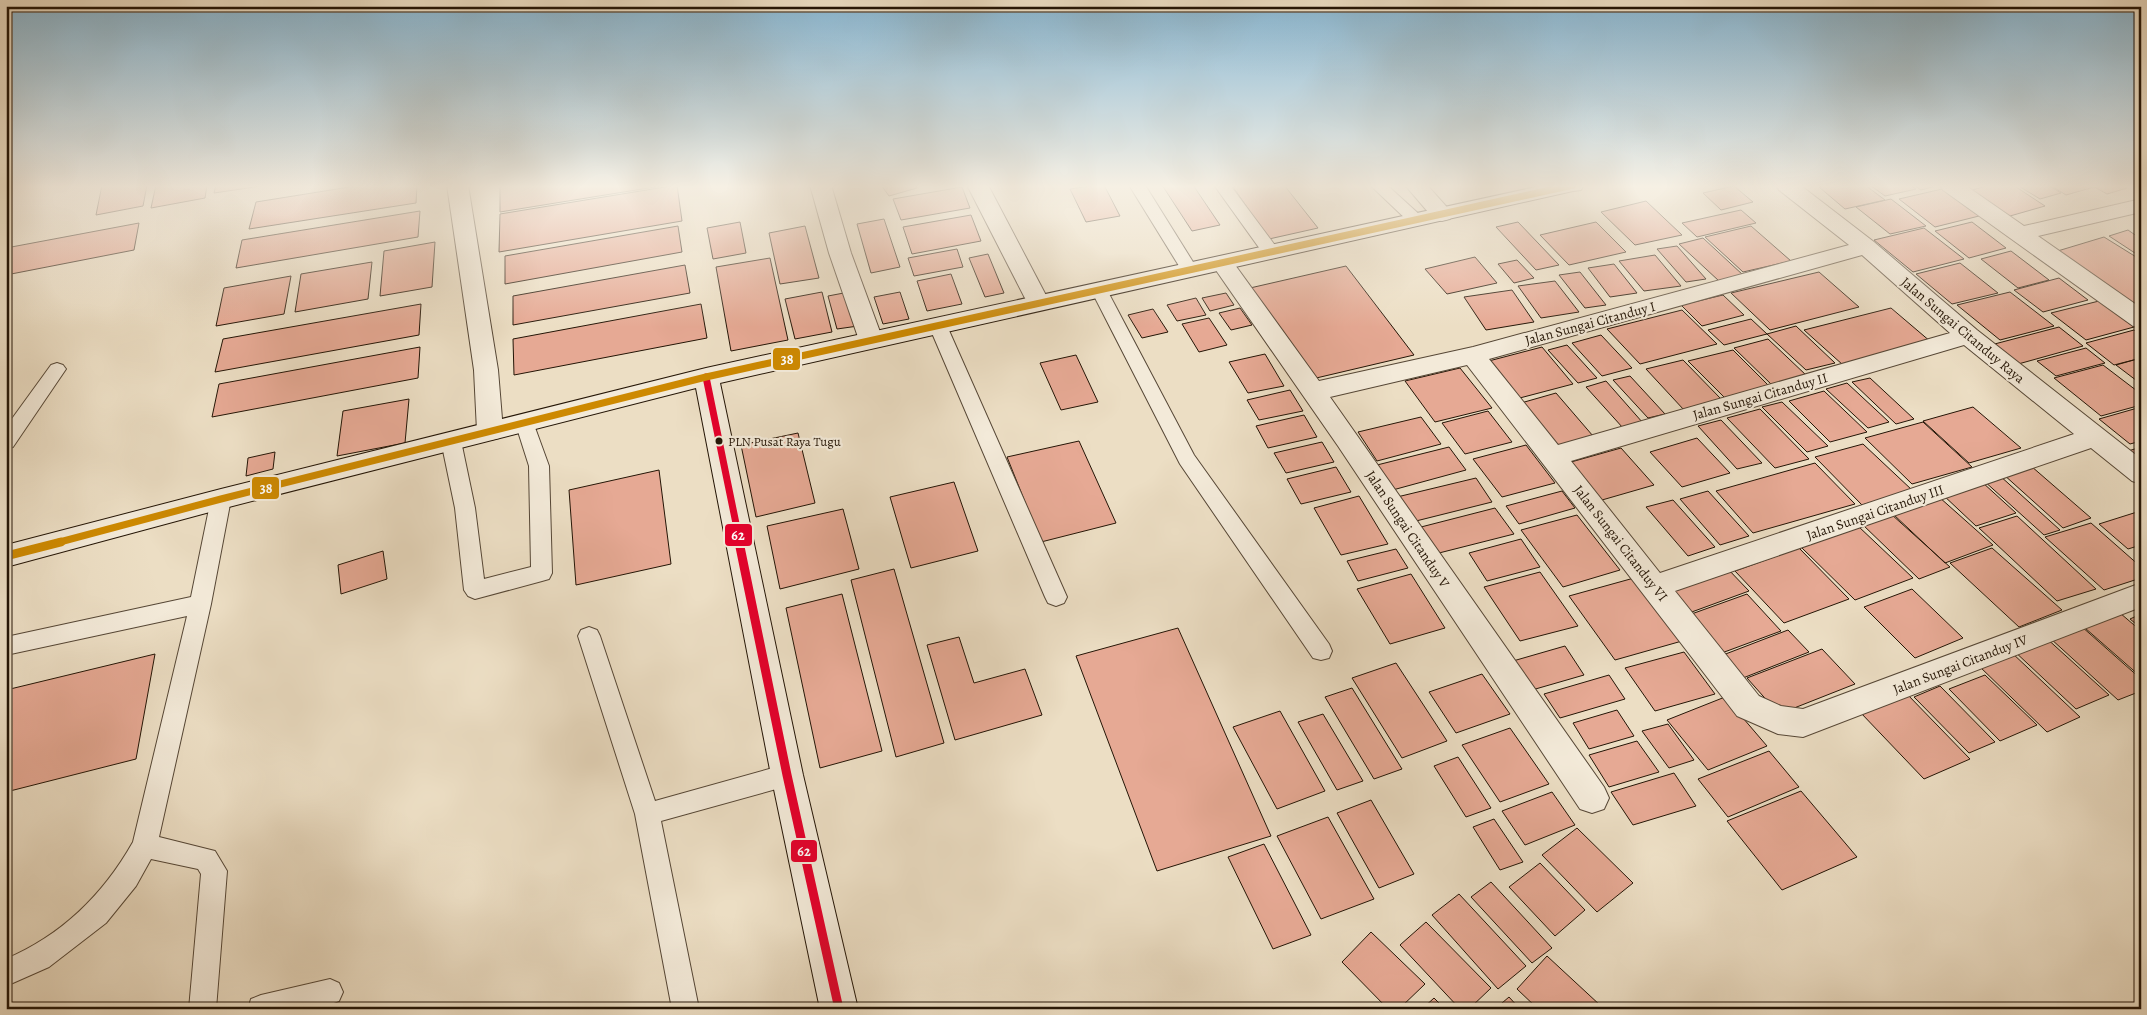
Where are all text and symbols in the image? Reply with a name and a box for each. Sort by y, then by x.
street label: Jalan Sungai Citanduy Raya [1897,273,2029,388]
street label: Jalan Sungai Citanduy I [1523,297,1657,350]
line badge: 38 [772,347,801,371]
text: 38 [781,350,794,369]
street label: Jalan Sungai Citanduy II [1691,368,1830,425]
place label: PLN Pusat Raya Tugu [728,433,841,450]
marker: PLN Pusat Raya Tugu [714,436,724,446]
street label: Jalan Sungai Citanduy V [1361,467,1454,592]
line badge: 38 [251,476,280,500]
text: 38 [260,479,273,498]
street label: Jalan Sungai Citanduy III [1804,480,1946,545]
street label: Jalan Sungai Citanduy VI [1569,481,1672,605]
line badge: 62 [724,523,753,547]
text: 62 [731,526,745,545]
street label: Jalan Sungai Citanduy IV [1890,630,2031,699]
line badge: 62 [790,839,818,863]
text: 62 [797,842,811,861]

